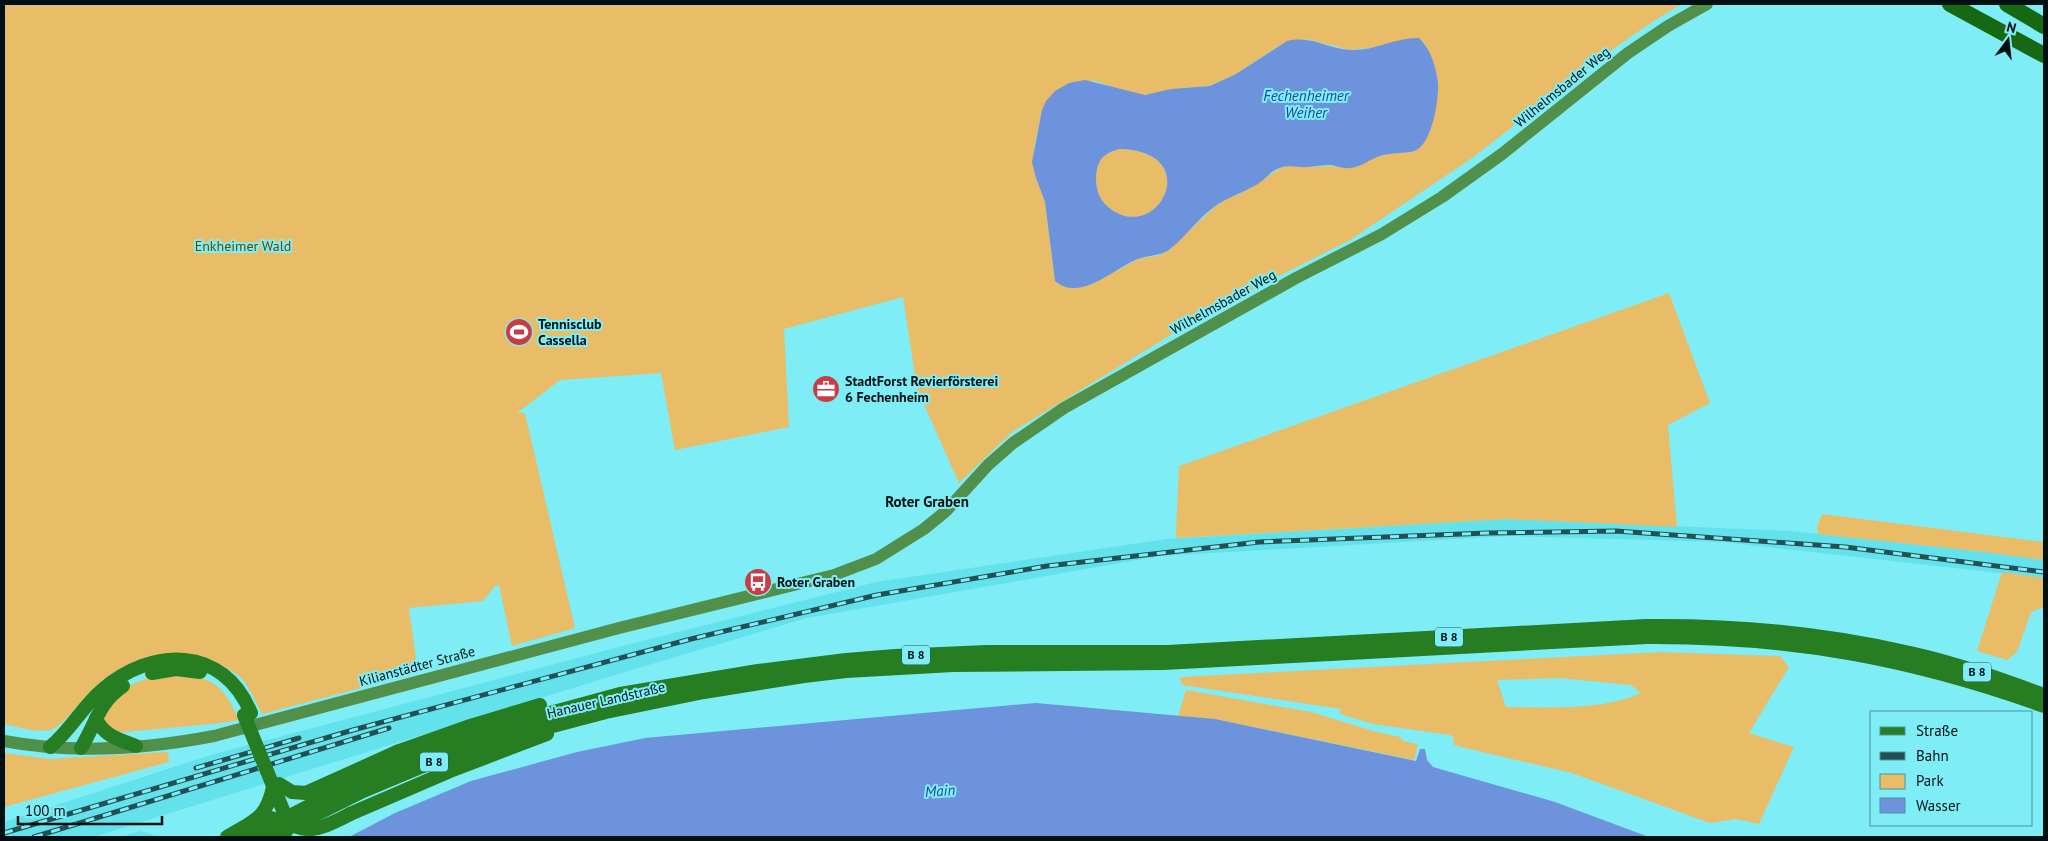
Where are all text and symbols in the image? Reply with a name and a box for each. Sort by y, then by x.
north arrow [1983,15,2033,65]
text: N [2005,18,2018,37]
street label: Wilhelmsbader Weg [1510,43,1614,131]
water label: Fechenheimer Weiher [1263,86,1350,122]
park label: Enkheimer Wald [195,237,291,255]
street label: Wilhelmsbader Weg [1167,265,1279,339]
place label: Tennisclub Cassella [538,315,602,349]
sports icon: Tennisclub Cassella [504,317,534,347]
place label: StadtForst Revierförsterei 6 Fechenheim [845,372,998,406]
office icon: StadtForst Revierförsterei 6 Fechenheim [811,374,841,404]
district label: Roter Graben [885,492,969,511]
bus stop icon: Roter Graben [743,567,773,597]
place label: Roter Graben [777,573,855,591]
road number: B 8 [1435,628,1463,646]
street label: Kilianstädter Straße [357,642,477,690]
road number: B 8 [902,646,930,664]
road number: B 8 [1963,662,1991,682]
street label: Hanauer Landstraße [545,678,667,722]
legend [1870,711,2033,826]
text: Straße [1916,721,1958,740]
text: Bahn [1916,746,1949,765]
road number: B 8 [420,752,448,772]
text: Park [1916,771,1944,790]
water label: Main [924,780,956,801]
scale bar [18,794,161,826]
text: Wasser [1916,796,1961,815]
text: 100 m [25,801,66,820]

